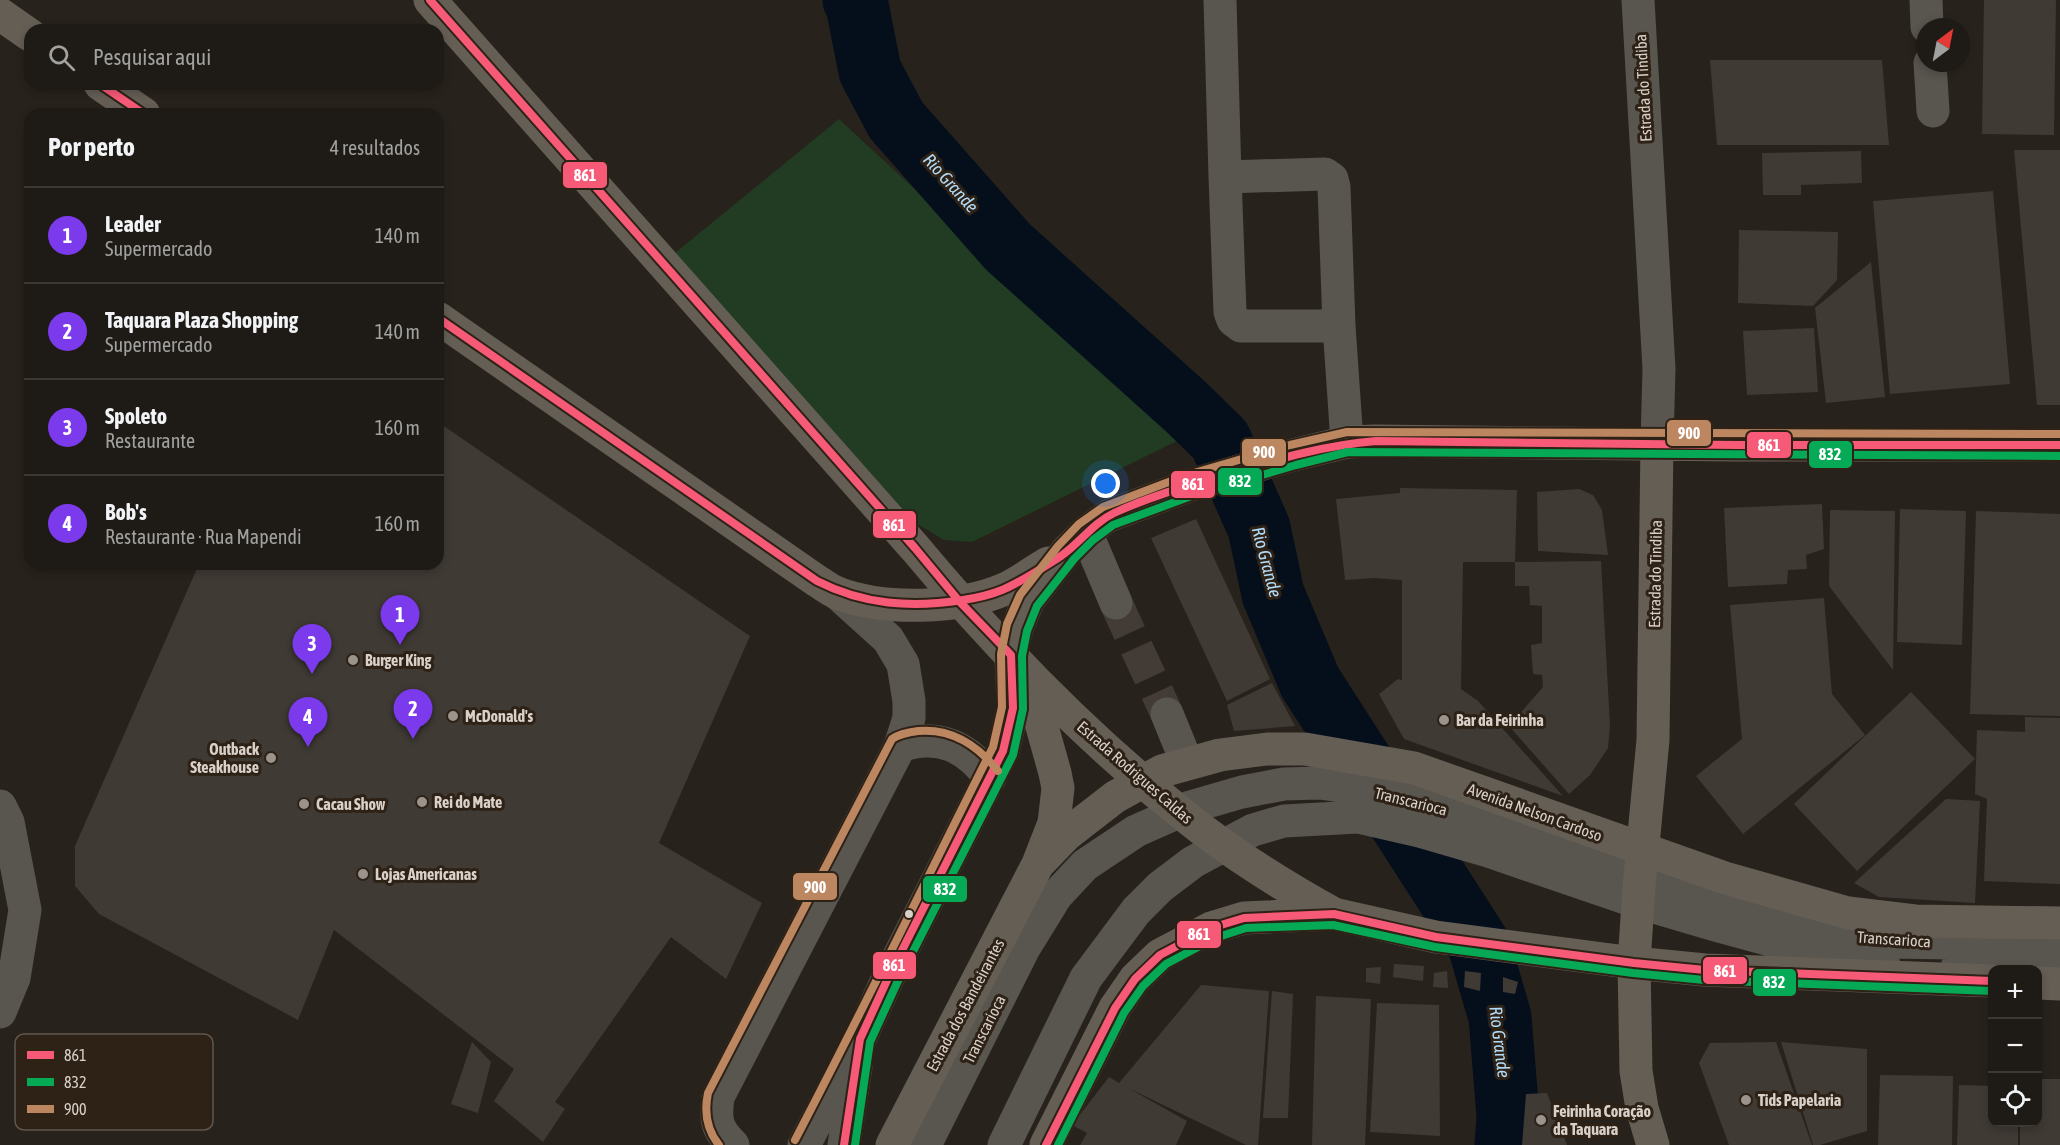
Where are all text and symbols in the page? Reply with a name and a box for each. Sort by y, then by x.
north arrow [1916,18,1970,72]
search box [24,24,444,90]
street label: Estrada do Tindiba [1631,34,1655,142]
icon: search [45,41,78,74]
text: Pesquisar aqui [93,44,211,70]
text: Por perto [48,132,135,162]
text: 4 resultados [330,136,420,159]
water label: Rio Grande [919,149,983,217]
line badge: 861 [562,161,608,189]
text: 861 [574,166,597,184]
text: Leader [105,211,161,237]
text: 1 [63,224,72,247]
text: 140 m [375,224,420,247]
text: Supermercado [105,237,212,260]
text: Taquara Plaza Shopping [105,307,298,333]
text: 2 [63,320,72,343]
text: 140 m [375,320,420,343]
text: Supermercado [105,333,212,356]
text: Spoleto [105,403,167,429]
text: 3 [63,416,72,439]
text: 160 m [375,416,420,439]
line badge: 900 [1666,419,1712,447]
text: 900 [1678,424,1701,442]
text: Restaurante [105,429,195,452]
line badge: 861 [1746,431,1792,459]
text: 861 [1758,436,1781,454]
line badge: 900 [1241,438,1287,467]
line badge: 832 [1808,440,1853,469]
text: 900 [1253,443,1276,461]
text: 832 [1819,445,1841,463]
line badge: 832 [1217,467,1263,496]
your location [1091,469,1120,498]
line badge: 861 [1170,470,1216,499]
text: 832 [1229,472,1251,490]
text: 861 [1182,475,1205,493]
text: Bob's [105,499,147,525]
line badge: 861 [872,510,917,539]
text: 4 [63,512,72,535]
text: 160 m [375,512,420,535]
text: 861 [883,516,906,534]
street label: Estrada do Tindiba [1645,520,1665,628]
water label: Rio Grande [1248,524,1286,600]
text: Restaurante · Rua Mapendi [105,525,302,548]
pin: 1 [380,596,420,645]
pin: 3 [292,624,332,674]
place label: Burger King [365,651,432,669]
marker: Burger King [346,653,360,667]
pin: 2 [394,690,432,739]
pin: 4 [288,698,328,747]
place label: McDonald's [465,707,534,725]
marker: McDonald's [446,709,460,723]
place label: Bar da Feirinha [1456,711,1544,729]
marker: Bar da Feirinha [1437,713,1451,727]
street label: Estrada Rodrigues Caldas [1073,717,1197,828]
place label: Outback Steakhouse [190,740,260,776]
marker: Outback Steakhouse [264,751,278,765]
street label: Avenida Nelson Cardoso [1465,779,1605,845]
street label: Transcarioca [1373,783,1449,819]
place label: Rei do Mate [434,793,502,811]
place label: Cacau Show [316,795,386,813]
marker: Rei do Mate [415,795,429,809]
marker: Cacau Show [297,797,311,811]
place label: Lojas Americanas [375,865,477,883]
marker: Lojas Americanas [356,867,370,881]
line badge: 900 [792,872,838,901]
line badge: 832 [922,875,968,903]
text: 900 [804,878,827,896]
text: 832 [934,880,956,898]
unlabelled marker [903,908,915,920]
line badge: 861 [1176,920,1222,949]
text: 861 [1188,925,1211,943]
street label: Transcarioca [1856,927,1932,951]
street label: Estrada dos Bandeirantes [922,935,1008,1074]
line badge: 861 [872,951,917,980]
text: 861 [883,956,906,974]
line badge: 861 [1702,956,1748,985]
text: 861 [1714,962,1737,980]
map controls [1988,965,2042,1127]
button: + [1988,965,2042,1019]
line badge: 832 [1752,968,1797,997]
text: 832 [1763,973,1785,991]
street label: Transcarioca [959,992,1009,1066]
water label: Rio Grande [1485,1005,1515,1079]
button: − [1988,1019,2042,1073]
legend [15,1034,213,1130]
text: 861 [64,1046,87,1064]
text: 832 [64,1073,87,1091]
button: locate [1988,1073,2042,1127]
place label: Tids Papelaria [1758,1091,1841,1109]
marker: Tids Papelaria [1739,1093,1753,1107]
text: 900 [64,1100,87,1118]
place label: Feirinha Coração da Taquara [1553,1102,1652,1138]
marker: Feirinha Coração da Taquara [1534,1113,1548,1127]

